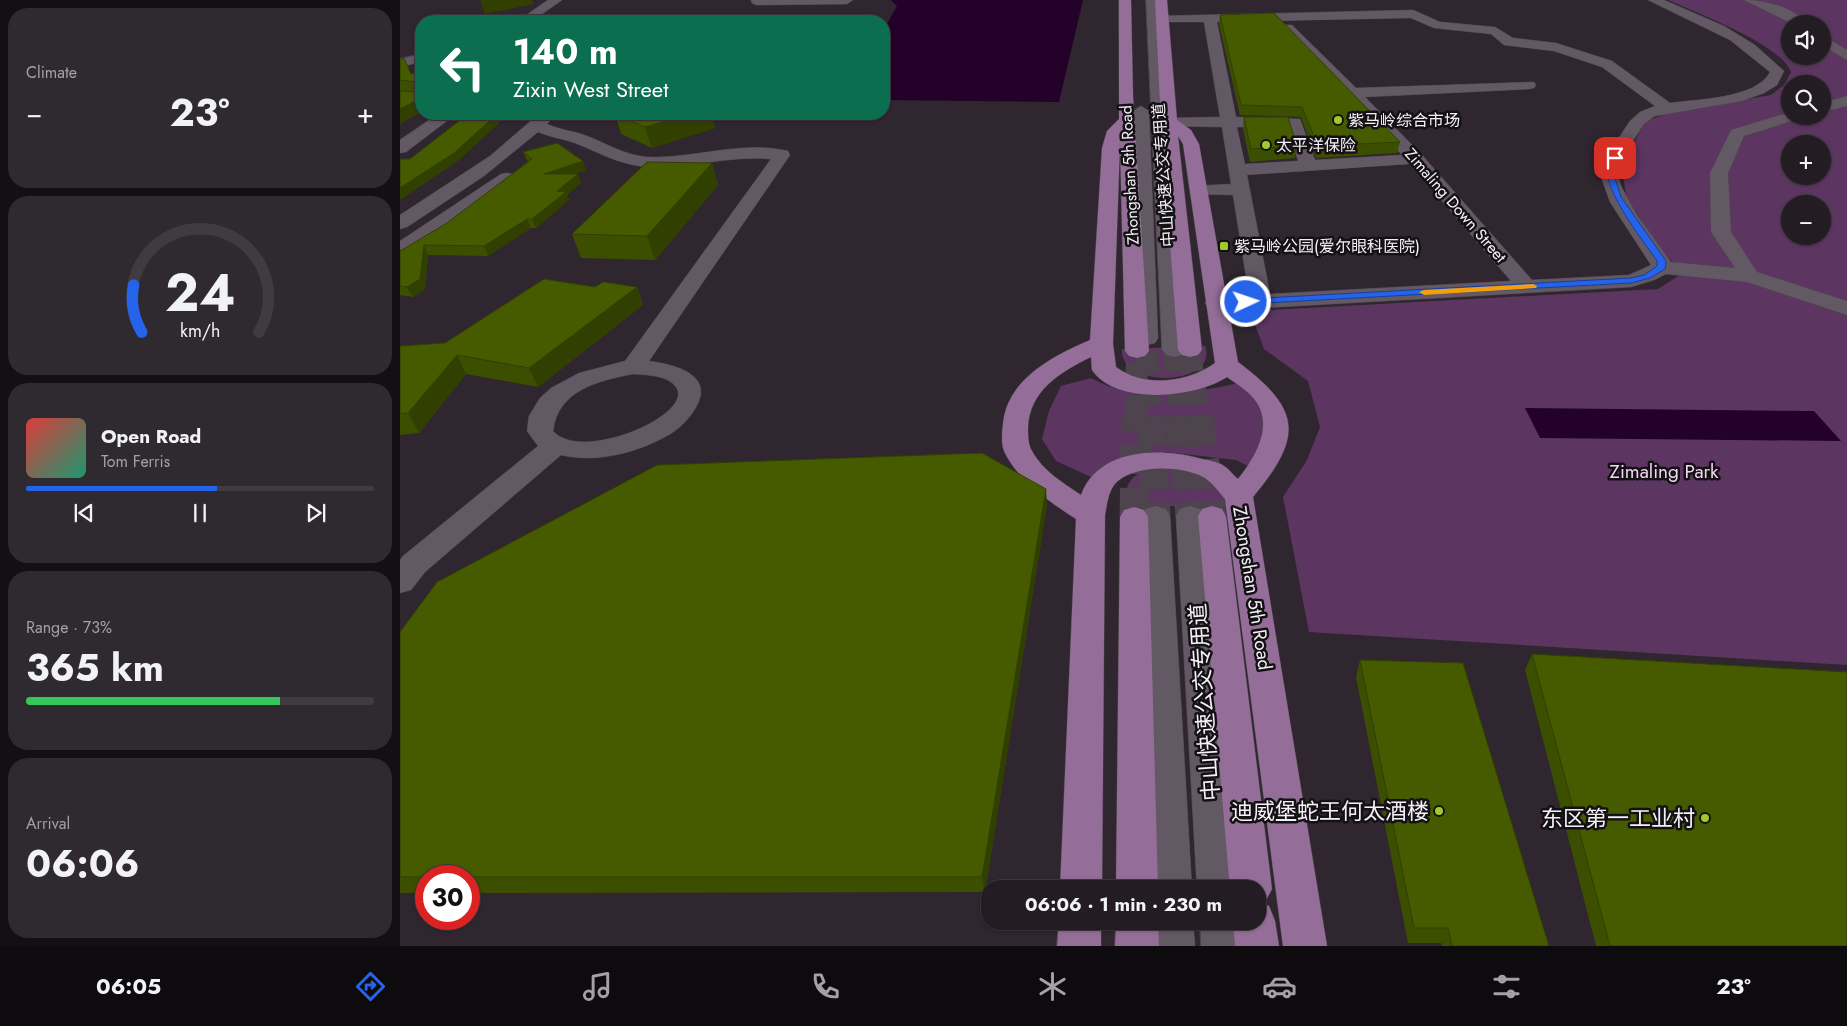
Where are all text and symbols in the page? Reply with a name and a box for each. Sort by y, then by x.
map controls [1781,15,1831,245]
button: sound [1781,15,1831,65]
text: 140 m [513,27,618,77]
icon: left [430,35,495,100]
text: Climate [26,61,77,84]
text: Zixin West Street [513,73,668,105]
button: search [1781,75,1831,125]
text: 23° [170,85,230,140]
text: − [26,93,43,134]
text: + [357,93,374,134]
street label: 中山快速公交专用道 [1147,102,1180,248]
street label: Zhongshan 5th Road [1114,105,1145,245]
place label: 紫马岭综合市场 [1348,109,1460,132]
marker: 紫马岭综合市场 [1332,114,1344,126]
place label: 太平洋保险 [1276,134,1356,157]
button: + [1781,135,1831,185]
pin [1594,137,1636,179]
marker: 太平洋保险 [1260,139,1272,151]
street label: Zimaling Down Street [1399,143,1512,268]
icon: arrive [1601,144,1629,172]
button: − [1781,195,1831,245]
place label: 紫马岭公园(爱尔眼科医院) [1234,235,1420,258]
marker: 紫马岭公园(爱尔眼科医院) [1218,240,1230,252]
text: 24 [165,255,235,331]
position arrow [1219,275,1271,327]
text: km/h [180,318,220,344]
text: Open Road [101,423,201,450]
text: Tom Ferris [101,450,170,473]
park label: Zimaling Park [1610,458,1719,485]
icon: previous [70,499,98,527]
icon: pause [186,499,214,527]
icon: next [302,499,330,527]
street label: Zhongshan 5th Road [1226,504,1279,672]
street label: 中山快速公交专用道 [1181,602,1227,802]
text: Range · 73% [26,616,112,639]
text: 365 km [26,640,164,695]
place label: 迪威堡蛇王何太酒楼 [1231,795,1429,827]
place label: 东区第一工业村 [1541,802,1695,834]
marker: 迪威堡蛇王何太酒楼 [1433,805,1445,817]
text: Arrival [26,812,70,835]
marker: 东区第一工业村 [1699,812,1711,824]
text: 06:06 [26,836,139,891]
speed limit sign: 30 [415,865,480,930]
text: 06:06 · 1 min · 230 m [1025,891,1222,918]
icon: directions [353,969,388,1004]
icon: music [580,969,615,1004]
icon: phone [808,969,843,1004]
icon: climate [1035,969,1070,1004]
icon: car [1262,969,1297,1004]
icon: filters [1489,969,1524,1004]
text: 06:05 [96,970,161,1002]
text: 23° [1716,970,1751,1002]

